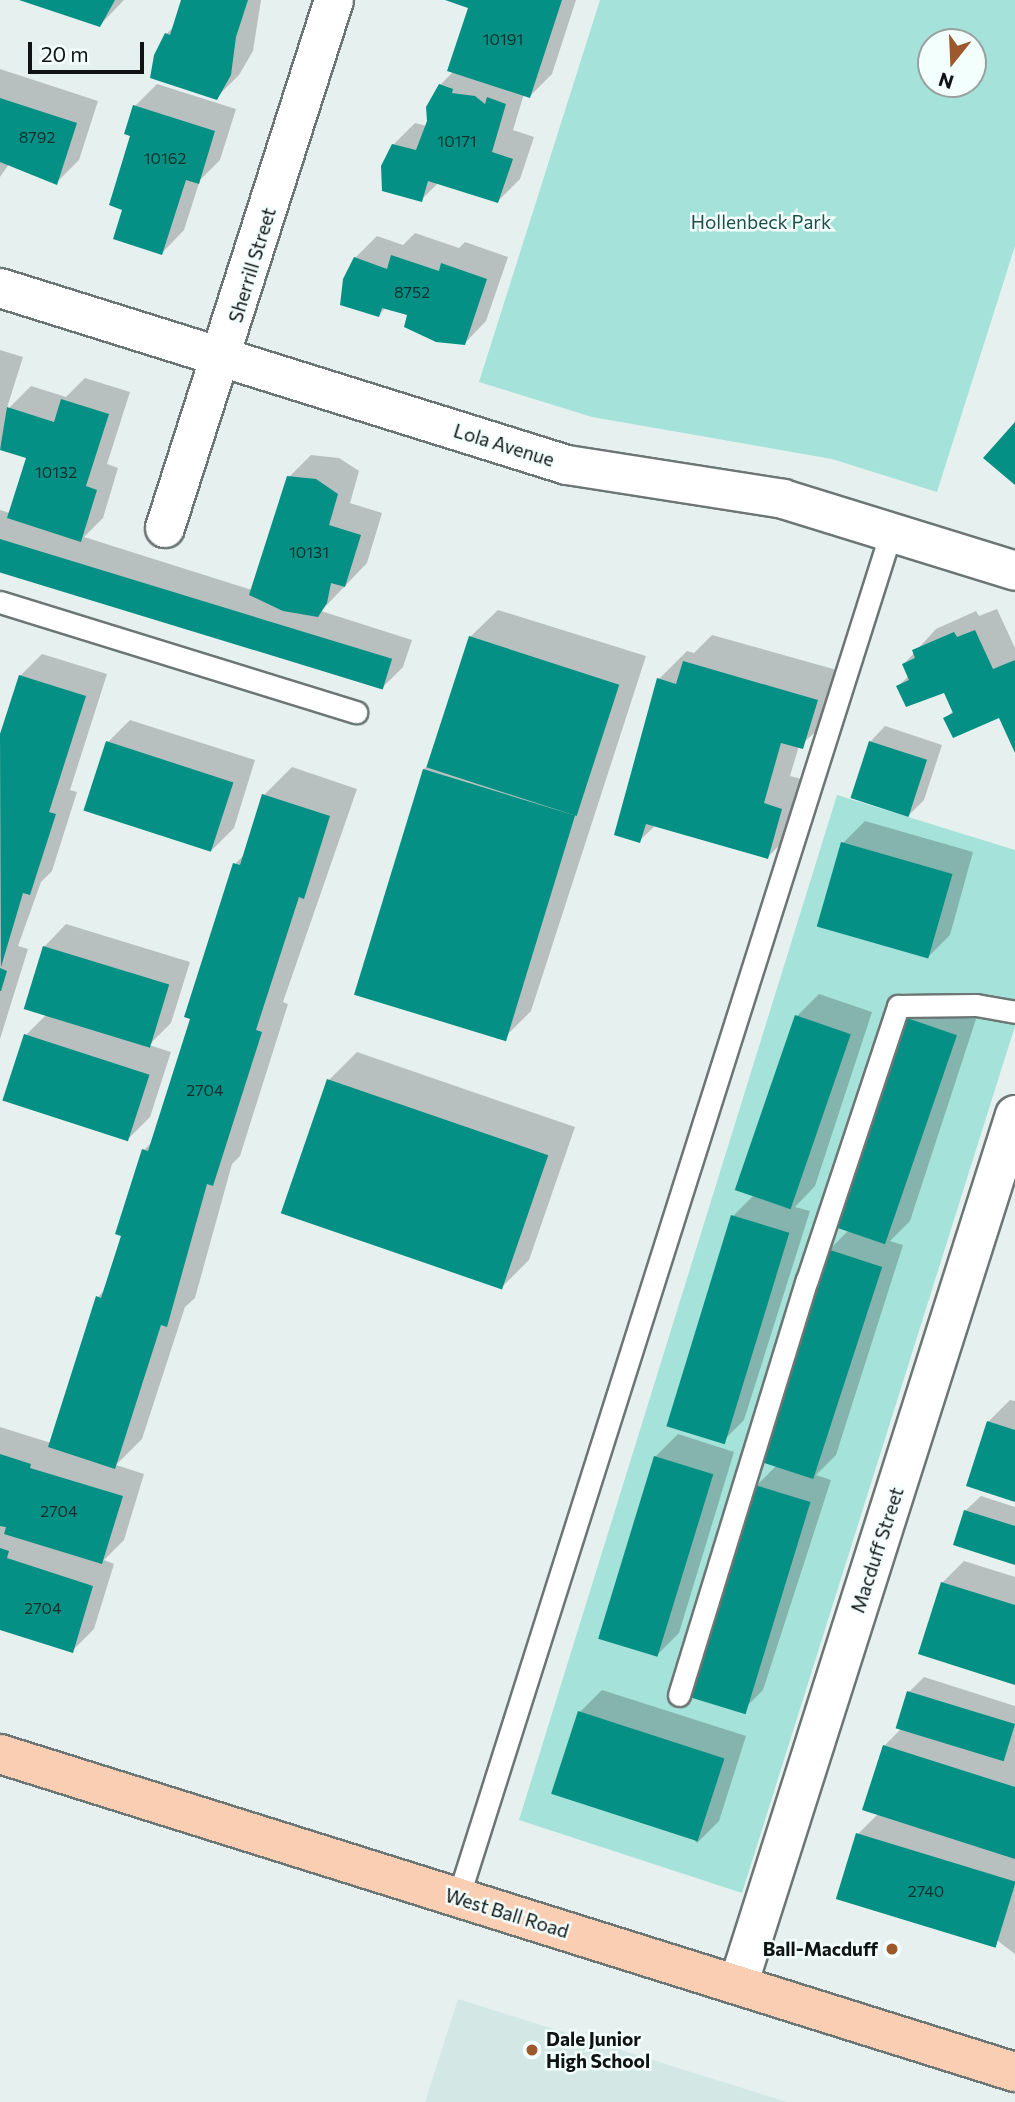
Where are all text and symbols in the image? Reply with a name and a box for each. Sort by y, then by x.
scale bar [32,28,147,72]
north arrow [917,28,987,98]
house number: 10191 [483,29,523,49]
text: 20 m [41,41,89,66]
text: N [936,68,956,95]
house number: 8792 [19,127,55,147]
house number: 10171 [437,131,477,151]
house number: 10162 [144,148,186,168]
street label: Sherrill Street [224,205,280,325]
park label: Hollenbeck Park [691,211,831,233]
house number: 8752 [394,282,430,302]
street label: Lola Avenue [451,419,557,471]
house number: 10132 [35,462,77,482]
house number: 10131 [289,542,329,562]
house number: 2704 [186,1080,224,1100]
street label: Macduff Street [846,1484,908,1616]
house number: 2704 [40,1501,78,1521]
house number: 2704 [24,1598,62,1618]
house number: 2740 [908,1881,944,1901]
street label: West Ball Road [442,1883,572,1943]
place label: Ball-Macduff [763,1938,878,1960]
marker: Ball-Macduff [884,1941,900,1957]
place label: Dale Junior High School [546,2028,650,2072]
marker: Dale Junior High School [524,2042,540,2058]

